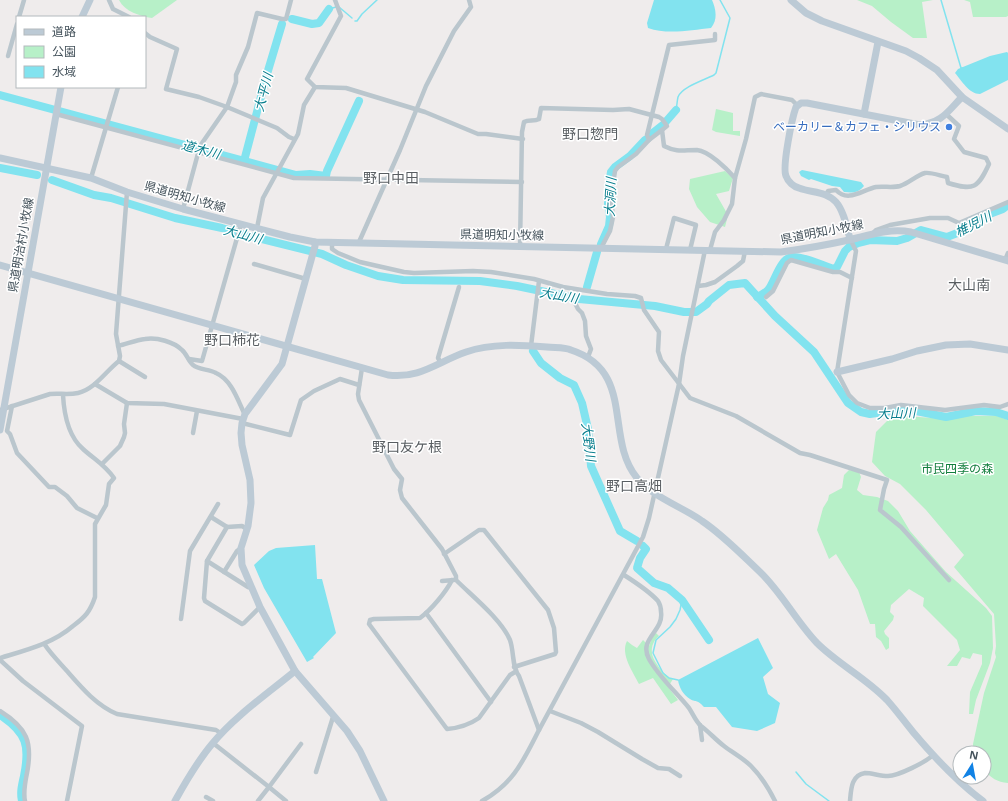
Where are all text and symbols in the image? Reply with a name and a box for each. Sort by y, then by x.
legend [16,16,146,88]
text: 道路 [52,23,76,40]
text: 公園 [52,43,76,60]
text: 水域 [52,63,76,80]
water label: 大平川 [249,69,277,113]
place label: ベーカリー＆カフェ・シリウス [773,118,941,135]
marker: ベーカリー＆カフェ・シリウス [944,122,954,132]
district label: 野口惣門 [562,124,618,143]
water label: 道木川 [180,135,224,163]
district label: 野口中田 [363,168,419,187]
water label: 大洞川 [600,175,620,217]
street label: 県道明知小牧線 [142,177,228,216]
street label: 県道明治村小牧線 [4,196,37,294]
water label: 椎児川 [952,206,996,241]
street label: 県道明知小牧線 [779,215,865,248]
water label: 大山川 [222,220,266,248]
street label: 県道明知小牧線 [460,225,544,244]
district label: 大山南 [948,275,990,294]
water label: 大山川 [538,283,582,308]
district label: 野口柿花 [204,330,260,349]
water label: 大山川 [876,403,918,423]
water label: 大野川 [578,422,601,464]
district label: 野口友ケ根 [372,437,442,456]
park label: 市民四季の森 [921,460,993,477]
district label: 野口高畑 [606,476,662,495]
north arrow [952,745,992,785]
text: N [968,746,980,763]

